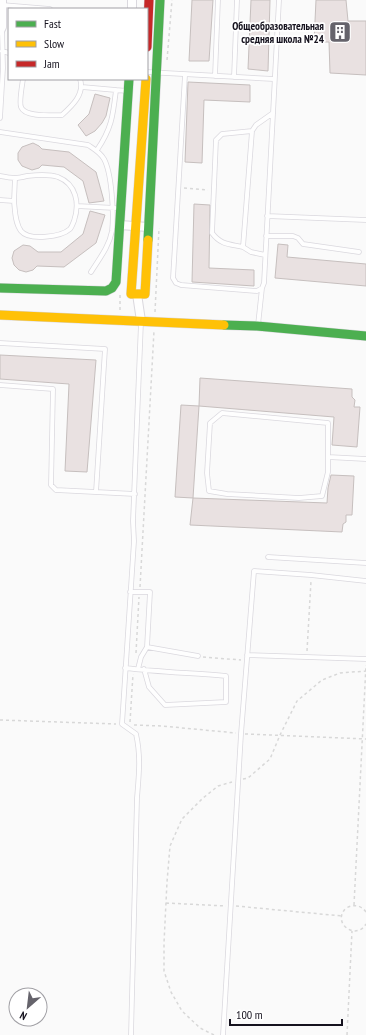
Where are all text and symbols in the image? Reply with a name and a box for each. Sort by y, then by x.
legend [8,8,148,80]
text: Fast [44,16,62,31]
place label: Общеобразовательная средняя школа №24 [232,19,325,46]
building icon: Общеобразовательная средняя школа №24 [327,19,353,45]
text: Slow [44,36,65,51]
text: Jam [43,56,60,71]
north arrow [8,987,48,1027]
scale bar [230,1001,342,1027]
text: 100 m [236,1007,263,1022]
text: N [17,1008,29,1023]

